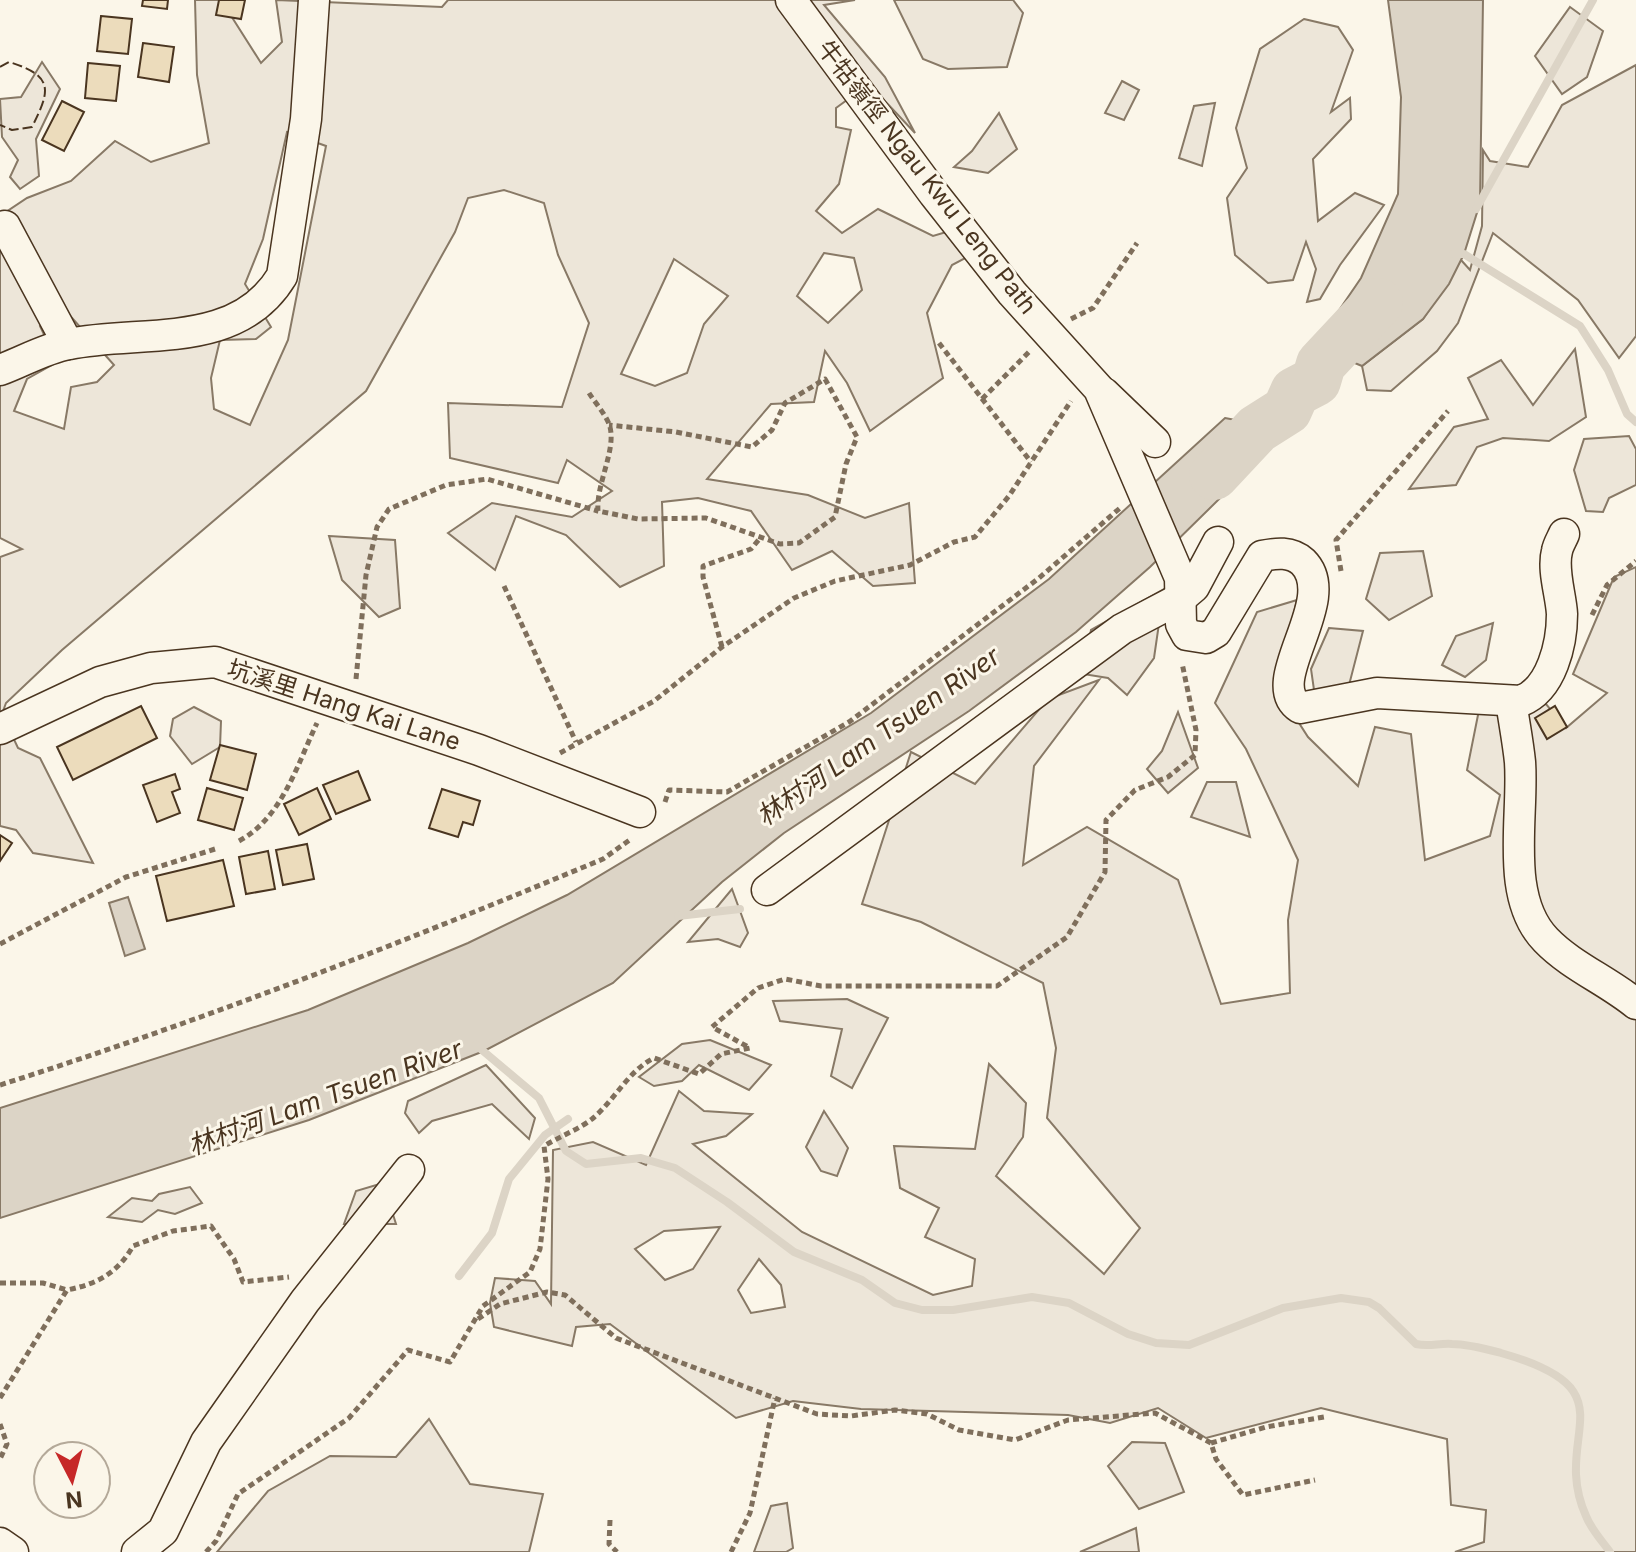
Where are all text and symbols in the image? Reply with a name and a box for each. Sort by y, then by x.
street label: 牛牯嶺徑 Ngau Kwu Leng Path [811,34,1043,320]
water label: 林村河 Lam Tsuen River [750,640,1006,832]
street label: 坑溪里 Hang Kai Lane [224,654,464,756]
water label: 林村河 Lam Tsuen River [184,1032,468,1161]
north arrow [32,1440,112,1520]
text: N [64,1486,84,1514]

